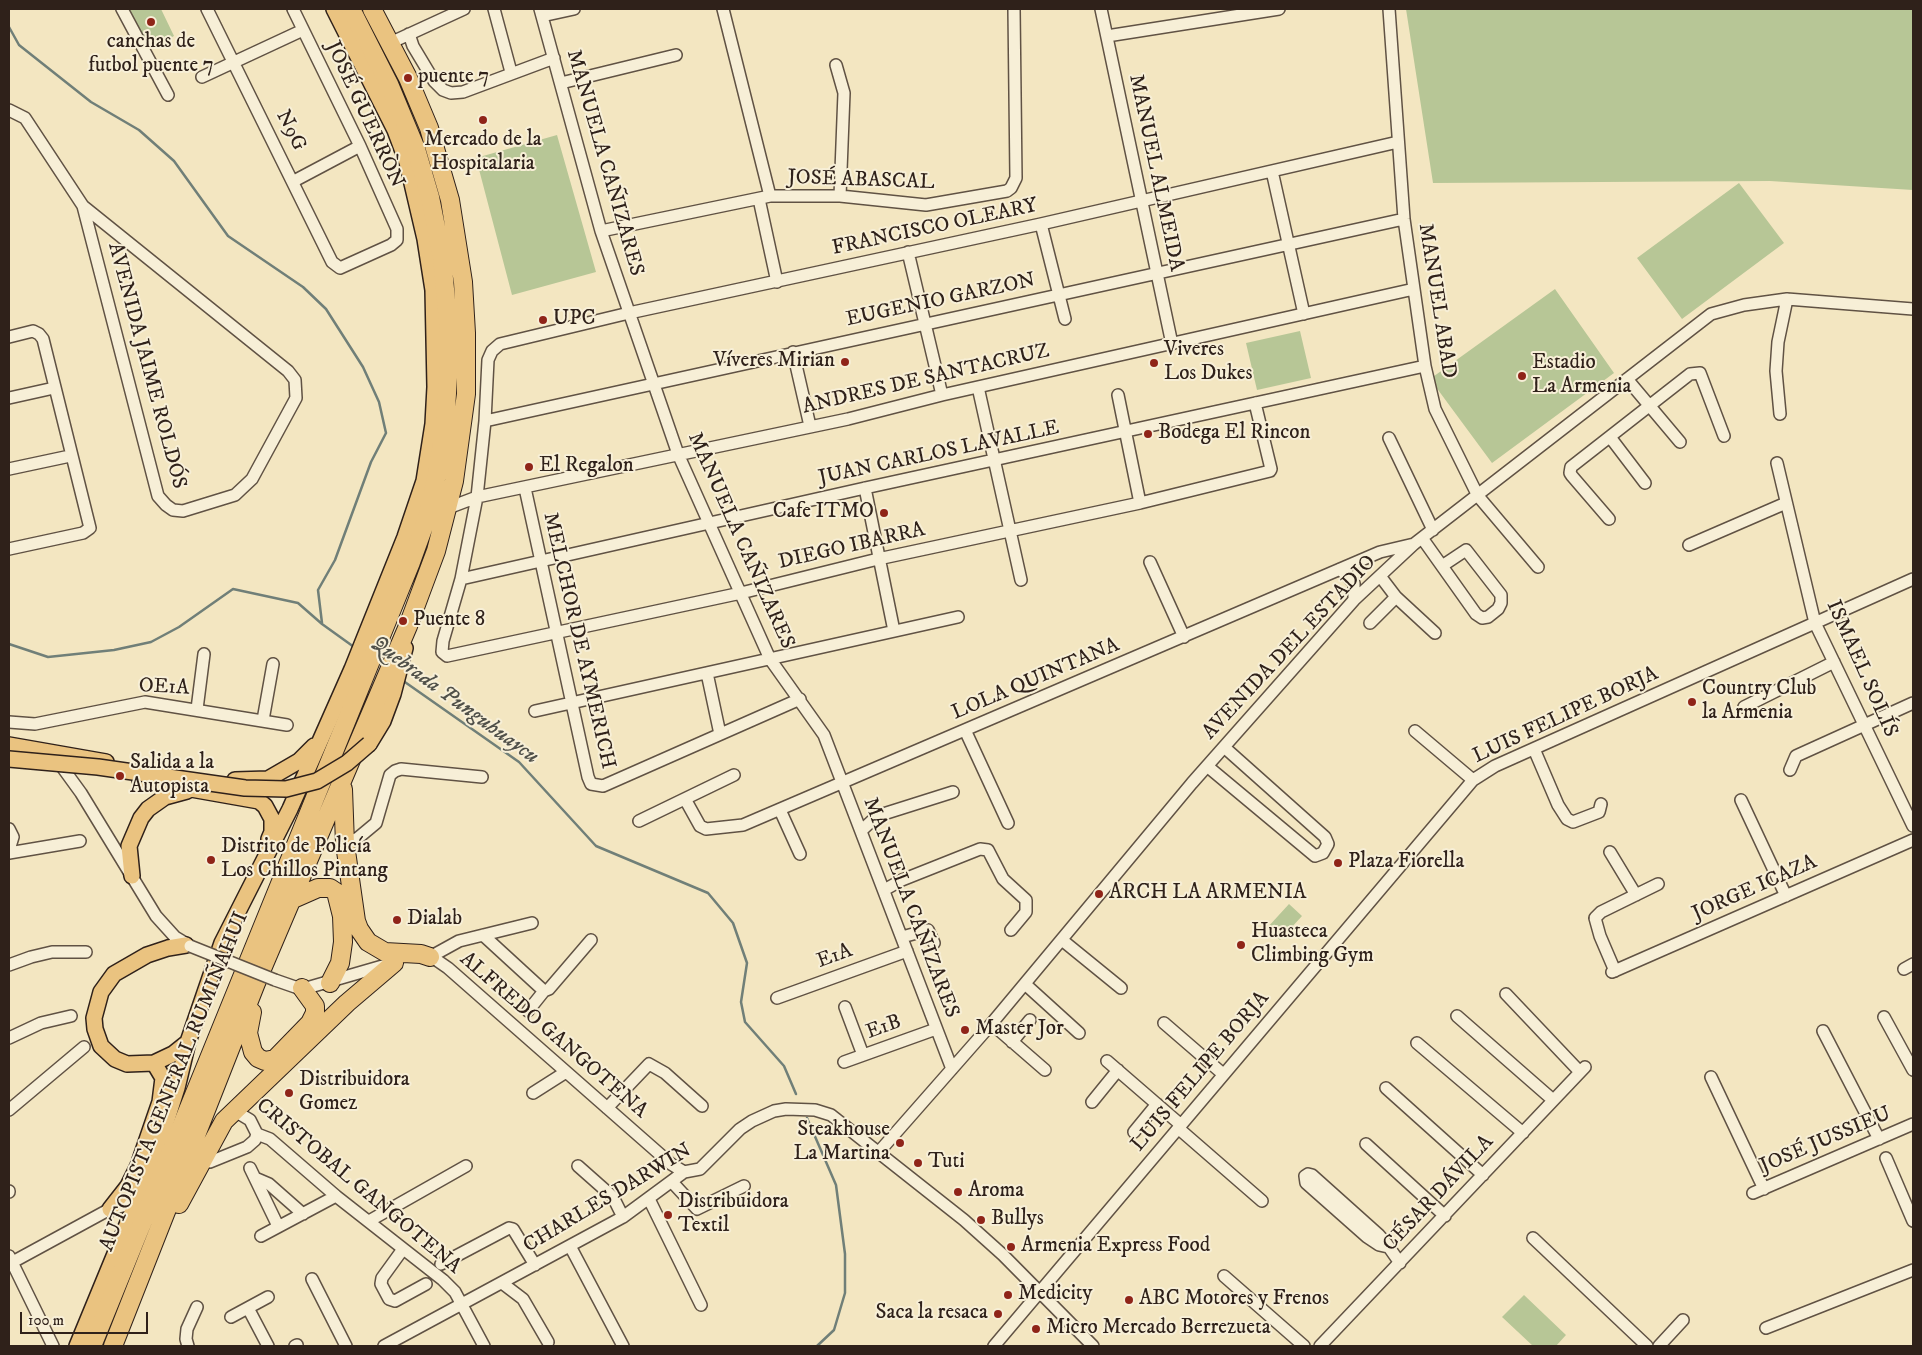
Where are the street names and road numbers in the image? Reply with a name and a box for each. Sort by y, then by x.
street label: JOSÉ GUERRÒN [319,38,409,192]
street label: MANUELA CAÑIZARES [560,47,648,279]
street label: MANUEL ALMEIDA [1122,72,1188,274]
street label: N9G [269,106,311,156]
street label: JOSÉ ABASCAL [787,166,935,196]
street label: FRANCISCO OLEARY [830,194,1040,262]
street label: MANUEL ABAD [1411,222,1461,380]
street label: AVENIDA JAIME ROLDÓS [101,240,191,492]
street label: EUGENIO GARZON [844,269,1038,333]
street label: ANDRES DE SANTACRUZ [800,339,1052,421]
street label: JUAN CARLOS LAVALLE [816,416,1062,492]
street label: MANUELA CAÑIZARES [681,429,799,653]
street label: MELCHOR DE AYMERICH [536,510,620,772]
street label: DIEGO IBARRA [776,518,928,576]
street label: AVENIDA DEL ESTADIO [1198,550,1382,746]
street label: ISMAEL SOLÍS [1820,597,1902,741]
street label: LOLA QUINTANA [948,633,1124,727]
street label: LUIS FELIPE BORJA [1469,662,1663,770]
street label: OE1A [138,674,190,702]
street label: MANUELA CAÑIZARES [856,794,964,1022]
street label: JORGE ICAZA [1689,850,1821,928]
street label: AUTOPISTA GENERAL RUMIÑAHUI [95,909,255,1255]
street label: E1A [814,939,856,975]
street label: ALFREDO GANGOTENA [454,948,652,1124]
street label: LUIS FELIPE BORJA [1127,987,1275,1157]
street label: E1B [863,1010,905,1046]
street label: CRISTOBAL GANGOTENA [250,1094,466,1280]
street label: JOSÉ JUSSIEU [1757,1102,1895,1180]
street label: CÉSAR DÁVILA [1378,1130,1500,1258]
street label: CHARLES DARWIN [519,1139,697,1259]

